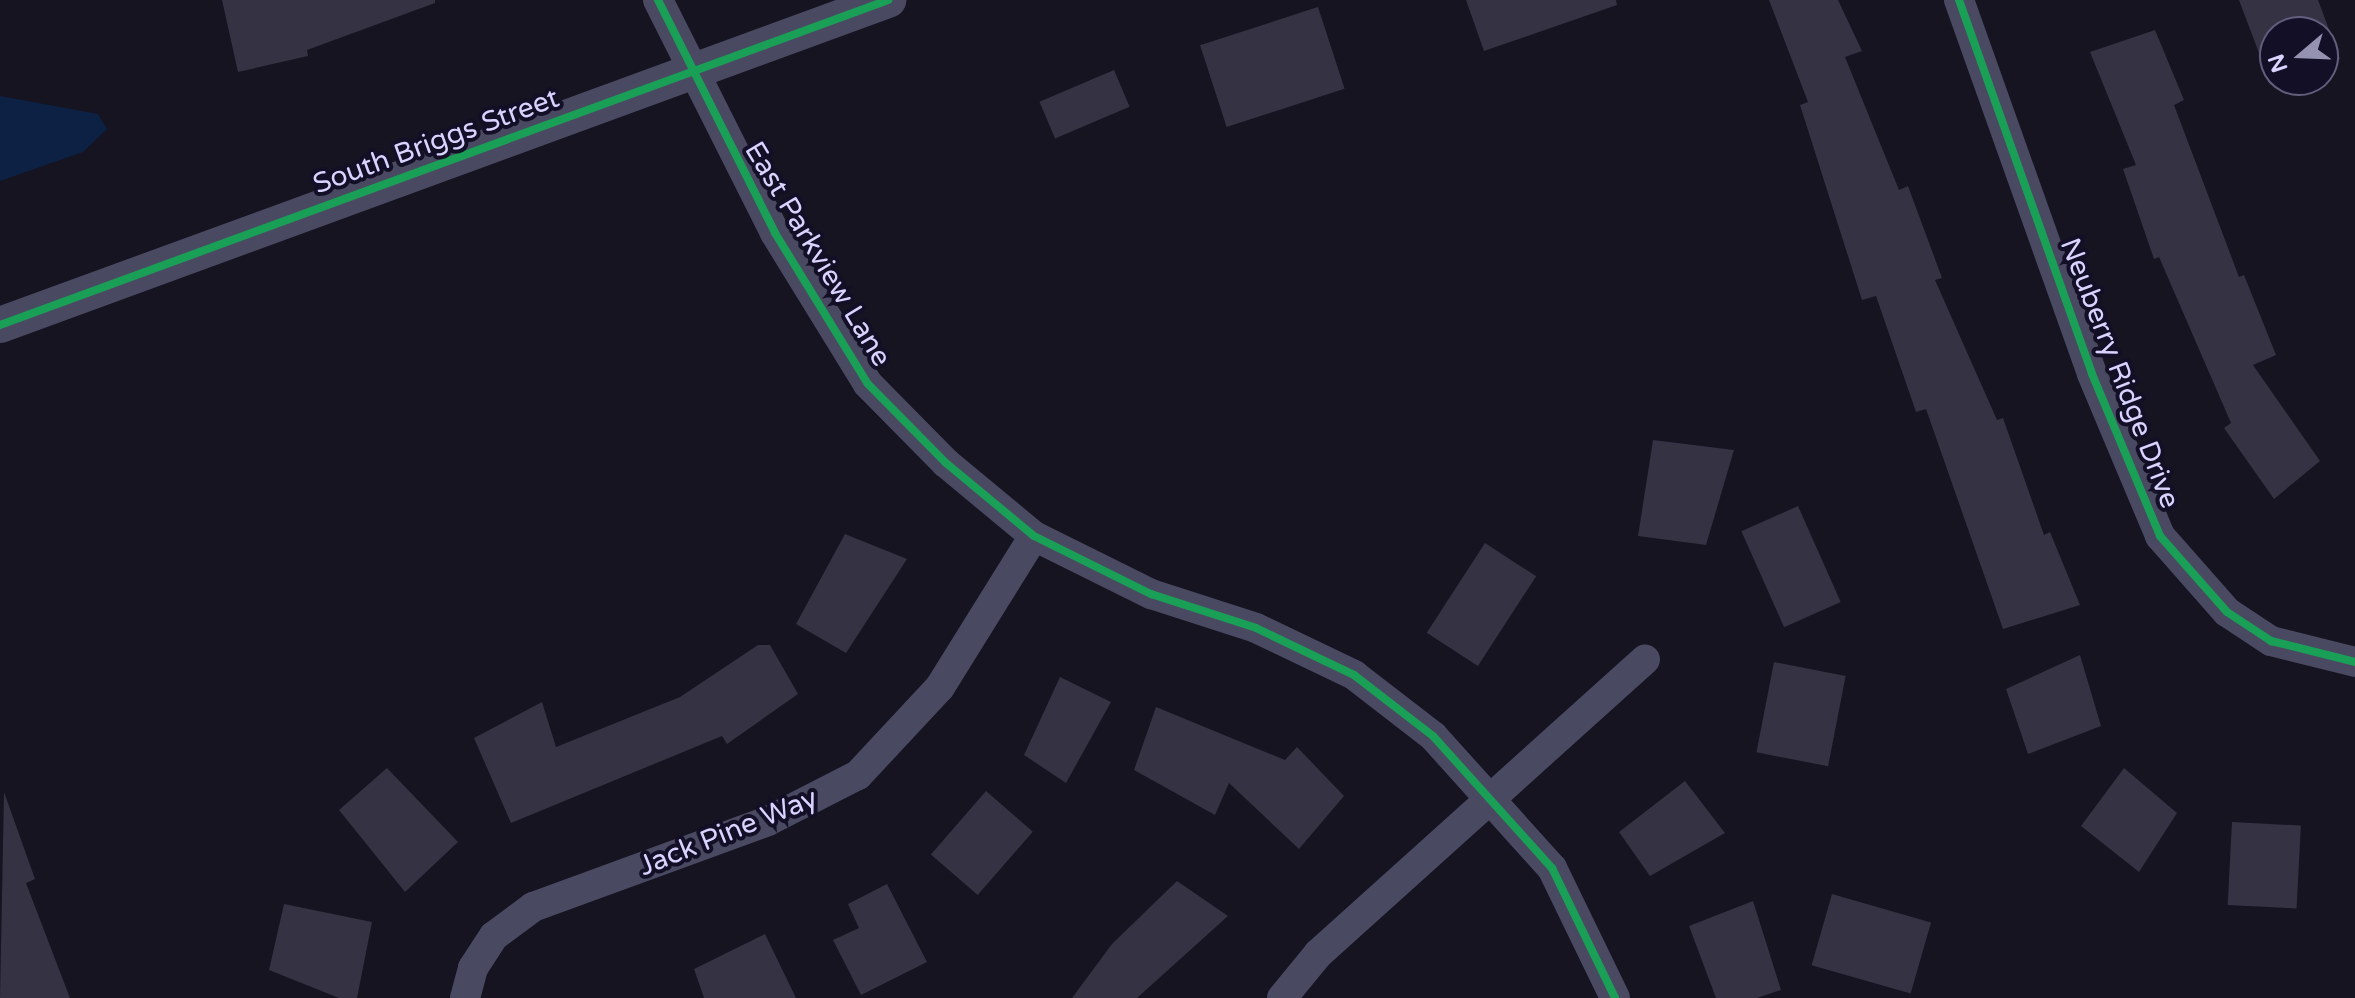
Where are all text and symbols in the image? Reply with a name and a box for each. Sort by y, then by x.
north arrow [2259,16,2339,96]
text: N [2263,51,2293,76]
street label: South Briggs Street [308,81,564,201]
street label: East Parkview Lane [738,136,898,372]
street label: Neuberry Ridge Drive [2053,233,2187,513]
street label: Jack Pine Way [634,781,822,883]

